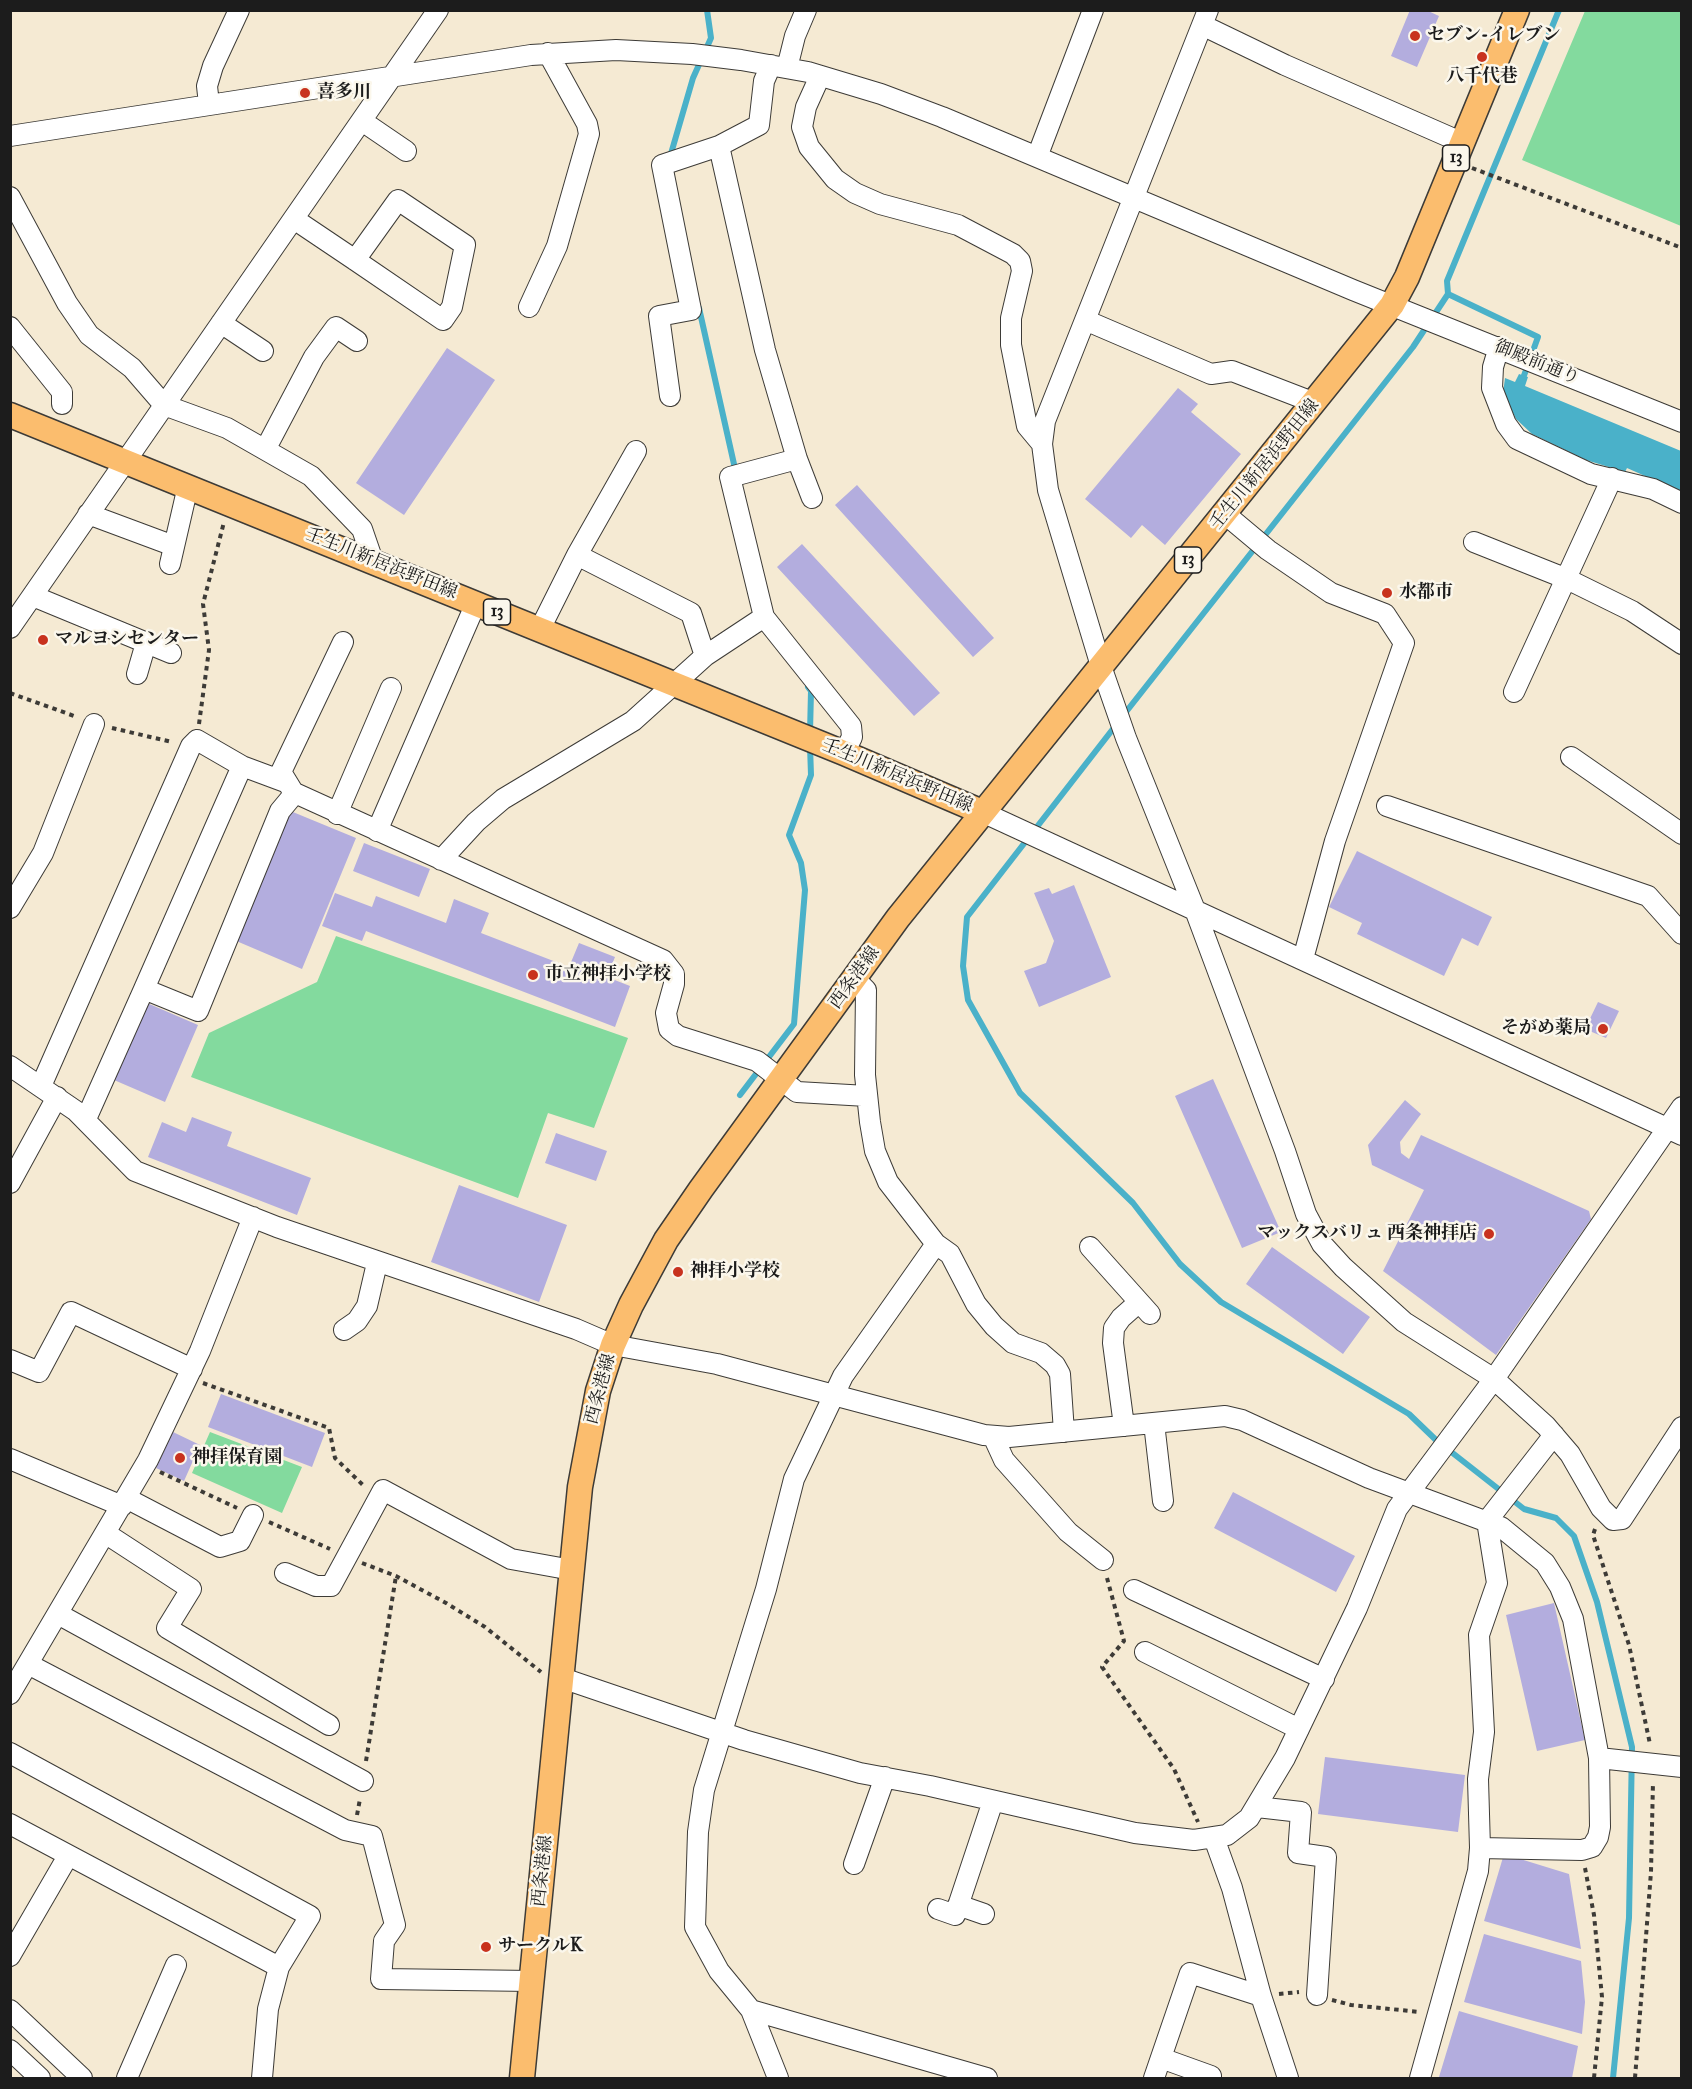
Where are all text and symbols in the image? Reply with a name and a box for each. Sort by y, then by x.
place label: セブン-イレブン [1427,25,1560,47]
marker: セブン-イレブン [1408,29,1422,43]
marker: 八千代巷 [1475,50,1489,64]
place label: 八千代巷 [1446,66,1518,88]
place label: 喜多川 [317,82,371,104]
marker: 喜多川 [298,86,312,100]
road number: 13 [1442,145,1470,171]
street label: 御殿前通り [1491,336,1583,390]
street label: 壬生川新居浜野田線 [1206,395,1324,535]
street label: 壬生川新居浜野田線 [302,524,460,604]
road number: 13 [1174,547,1202,573]
place label: 水都市 [1399,582,1453,604]
marker: 水都市 [1380,586,1394,600]
road number: 13 [484,599,510,625]
place label: マルヨシセンター [55,629,199,651]
marker: マルヨシセンター [36,633,50,647]
street label: 壬生川新居浜野田線 [818,734,976,818]
street label: 西条港線 [825,943,885,1013]
place label: 市立神拝小学校 [545,964,671,986]
marker: 市立神拝小学校 [526,968,540,982]
place label: そがめ薬局 [1501,1018,1591,1040]
marker: そがめ薬局 [1596,1022,1610,1036]
place label: マックスバリュ 西条神拝店 [1257,1223,1477,1245]
marker: マックスバリュ 西条神拝店 [1482,1227,1496,1241]
place label: 神拝小学校 [690,1261,780,1283]
marker: 神拝小学校 [671,1265,685,1279]
street label: 西条港線 [581,1351,621,1427]
place label: 神拝保育園 [192,1447,282,1469]
marker: 神拝保育園 [173,1451,187,1465]
street label: 西条港線 [528,1834,558,1908]
place label: サークルK [498,1936,583,1958]
marker: サークルK [479,1940,493,1954]

